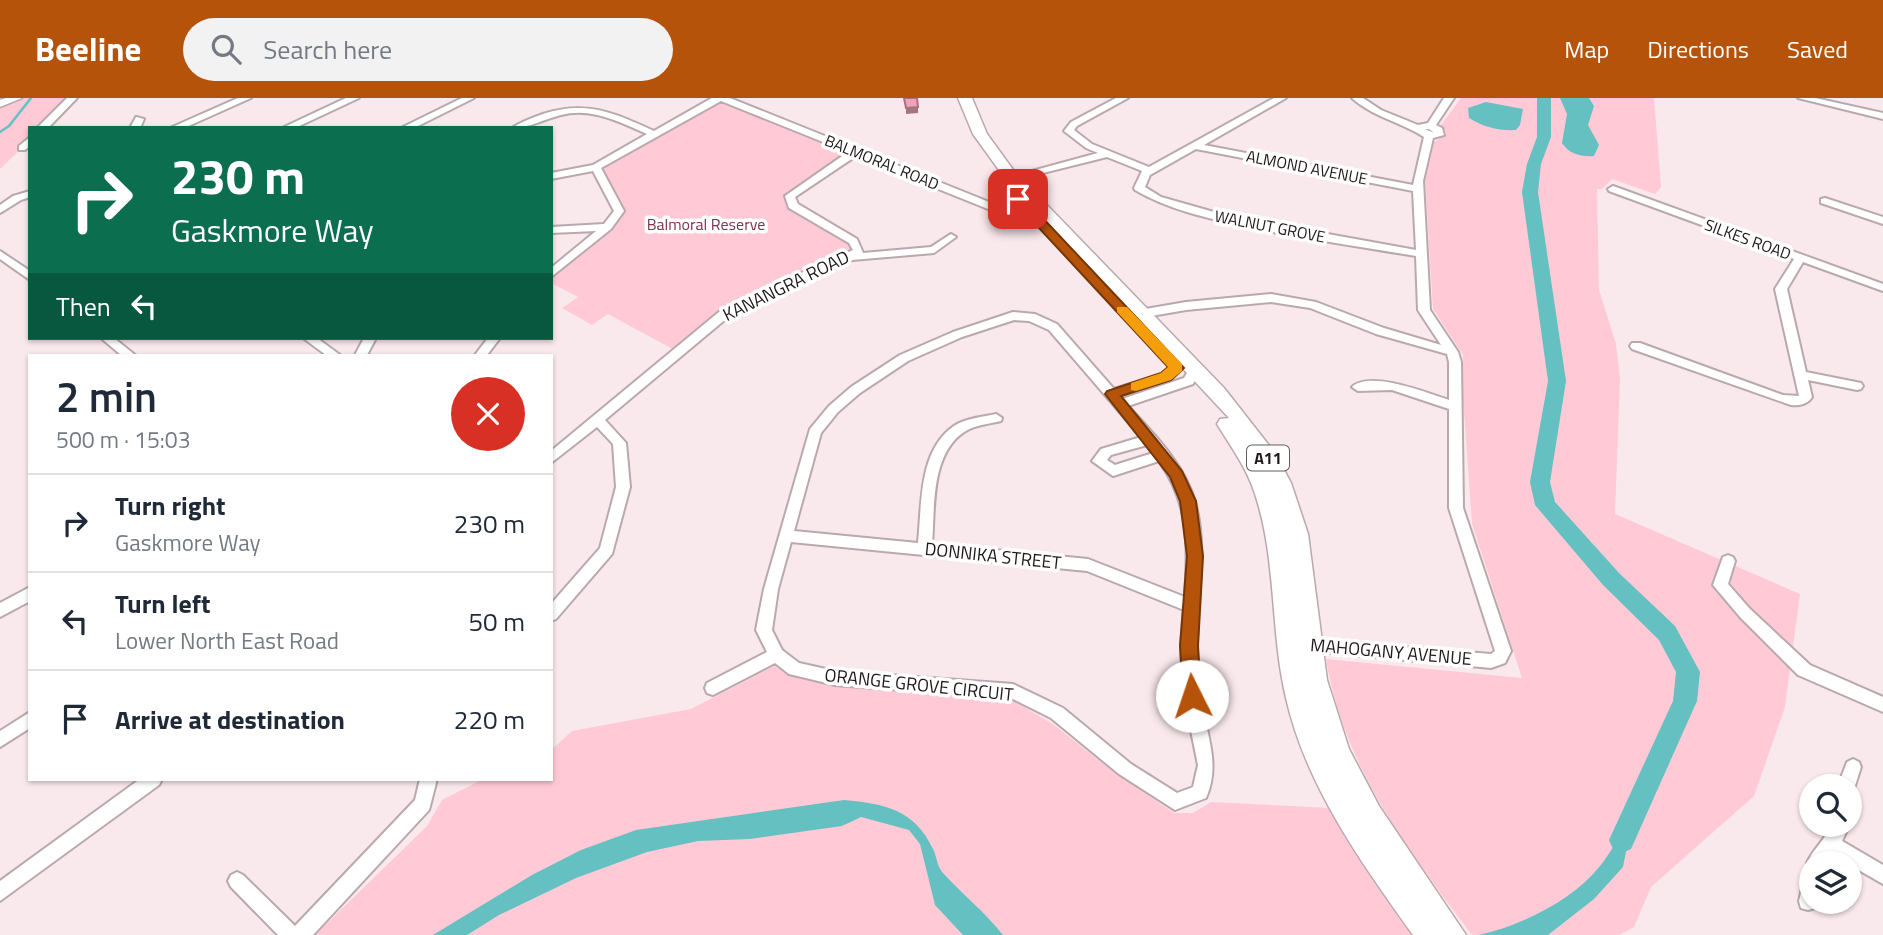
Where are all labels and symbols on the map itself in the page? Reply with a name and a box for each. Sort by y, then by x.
street label: BALMORAL ROAD [821,128,943,196]
street label: ALMOND AVENUE [1244,143,1370,191]
pin [988,169,1048,229]
street label: WALNUT GROVE [1213,204,1328,249]
park label: Balmoral Reserve [647,212,765,236]
street label: SILKES ROAD [1701,212,1795,266]
street label: KANANGRA ROAD [718,243,854,328]
road number: A11 [1247,446,1289,470]
street label: DONNIKA STREET [924,535,1063,576]
street label: MAHOGANY AVENUE [1309,631,1473,672]
position arrow [1155,659,1229,733]
street label: ORANGE GROVE CIRCUIT [823,661,1015,708]

